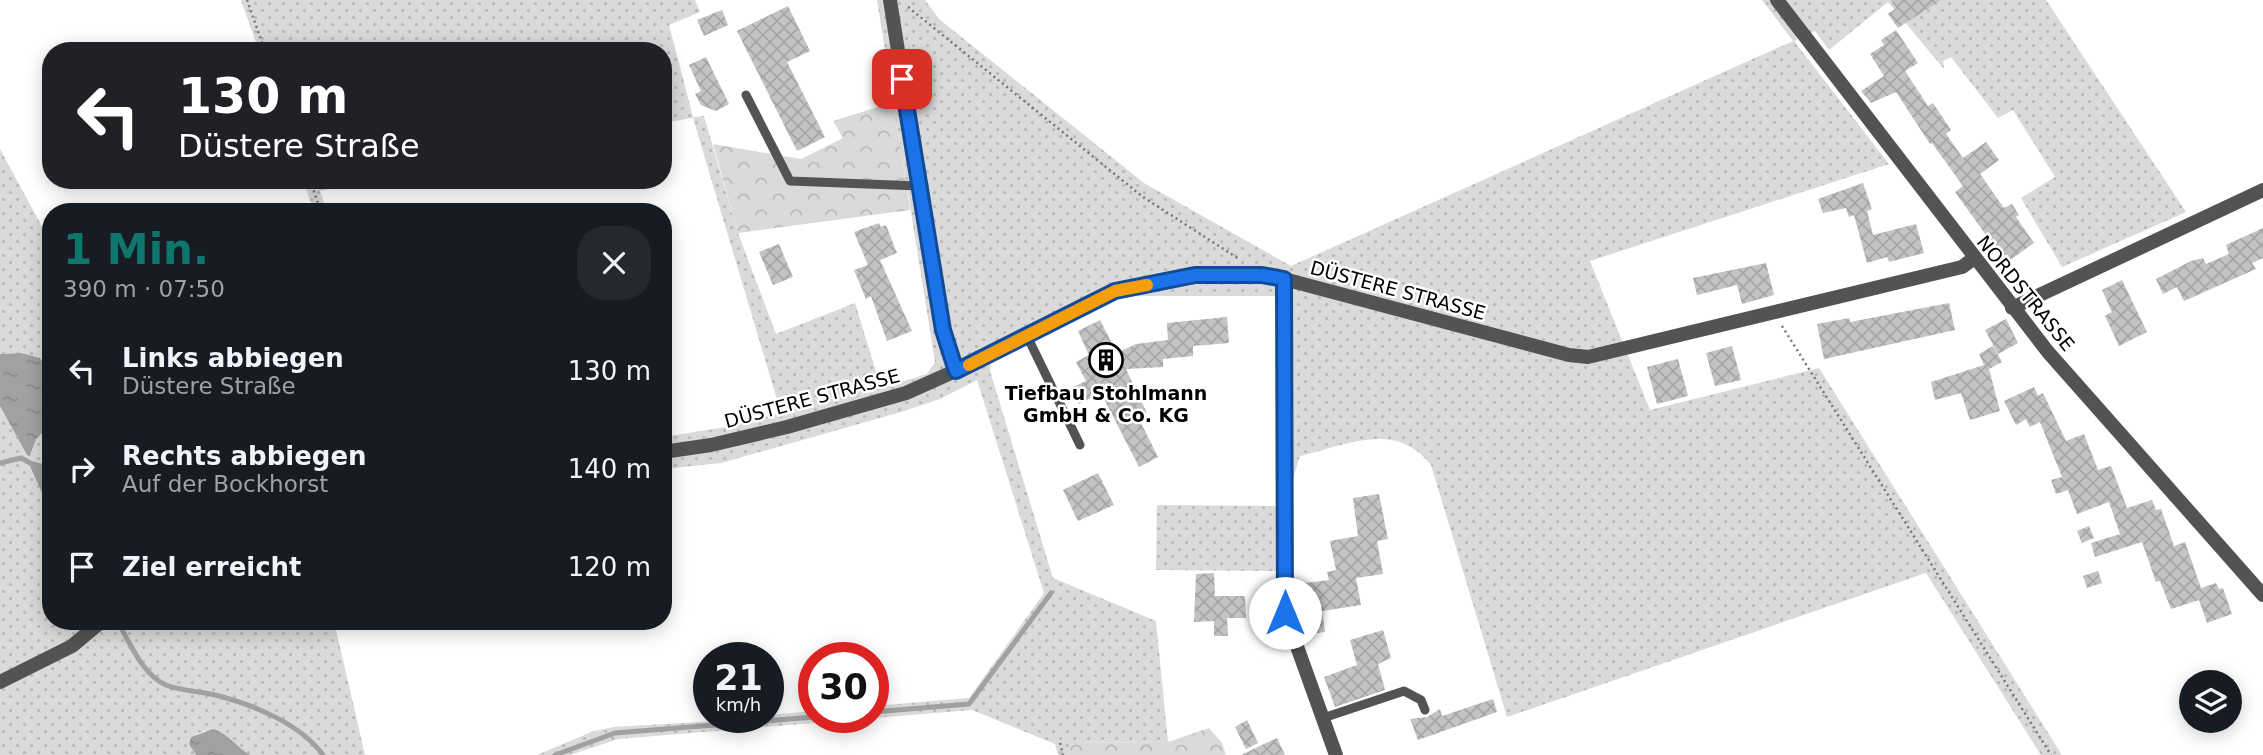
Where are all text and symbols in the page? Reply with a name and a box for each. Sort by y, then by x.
pin [872,49,932,109]
icon: arrive [883,60,921,98]
text: 130 m [178,68,348,125]
icon: left [63,70,154,161]
text: Düstere Straße [178,127,420,165]
text: 1 Min. [63,225,209,274]
button: close [577,226,651,300]
street label: NORDSTRASSE [1973,231,2079,355]
street label: DÜSTERE STRASSE [1308,256,1488,324]
text: 390 m · 07:50 [63,276,225,302]
building icon: Tiefbau Stohlmann GmbH & Co. KG [1087,341,1125,379]
text: Links abbiegen [122,343,344,373]
icon: left [63,352,101,390]
text: 130 m [568,356,651,386]
street label: DÜSTERE STRASSE [722,364,902,432]
text: Düstere Straße [122,373,296,399]
place label: Tiefbau Stohlmann GmbH & Co. KG [1005,382,1207,426]
text: Rechts abbiegen [122,441,367,471]
icon: right [63,450,101,488]
text: 140 m [568,454,651,484]
text: Auf der Bockhorst [122,471,328,497]
icon: arrive [63,548,101,586]
text: Ziel erreicht [122,552,302,582]
text: 120 m [568,552,651,582]
position arrow [1248,576,1322,650]
speed limit sign: 30 [798,642,889,733]
text: 21 [714,658,763,698]
map controls [2179,670,2242,733]
button: layers [2179,670,2242,733]
text: km/h [716,694,761,715]

